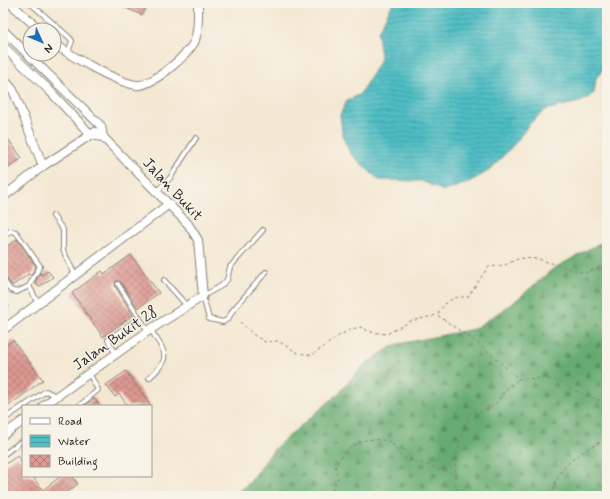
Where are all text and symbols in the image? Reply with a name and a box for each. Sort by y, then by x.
north arrow [22,22,62,62]
text: N [41,41,56,56]
street label: Jalan Bukit [138,154,207,226]
street label: Jalan Bukit 28 [69,302,162,376]
legend [22,405,152,477]
text: Road [58,414,82,430]
text: Water [58,434,90,450]
text: Building [58,454,98,471]

